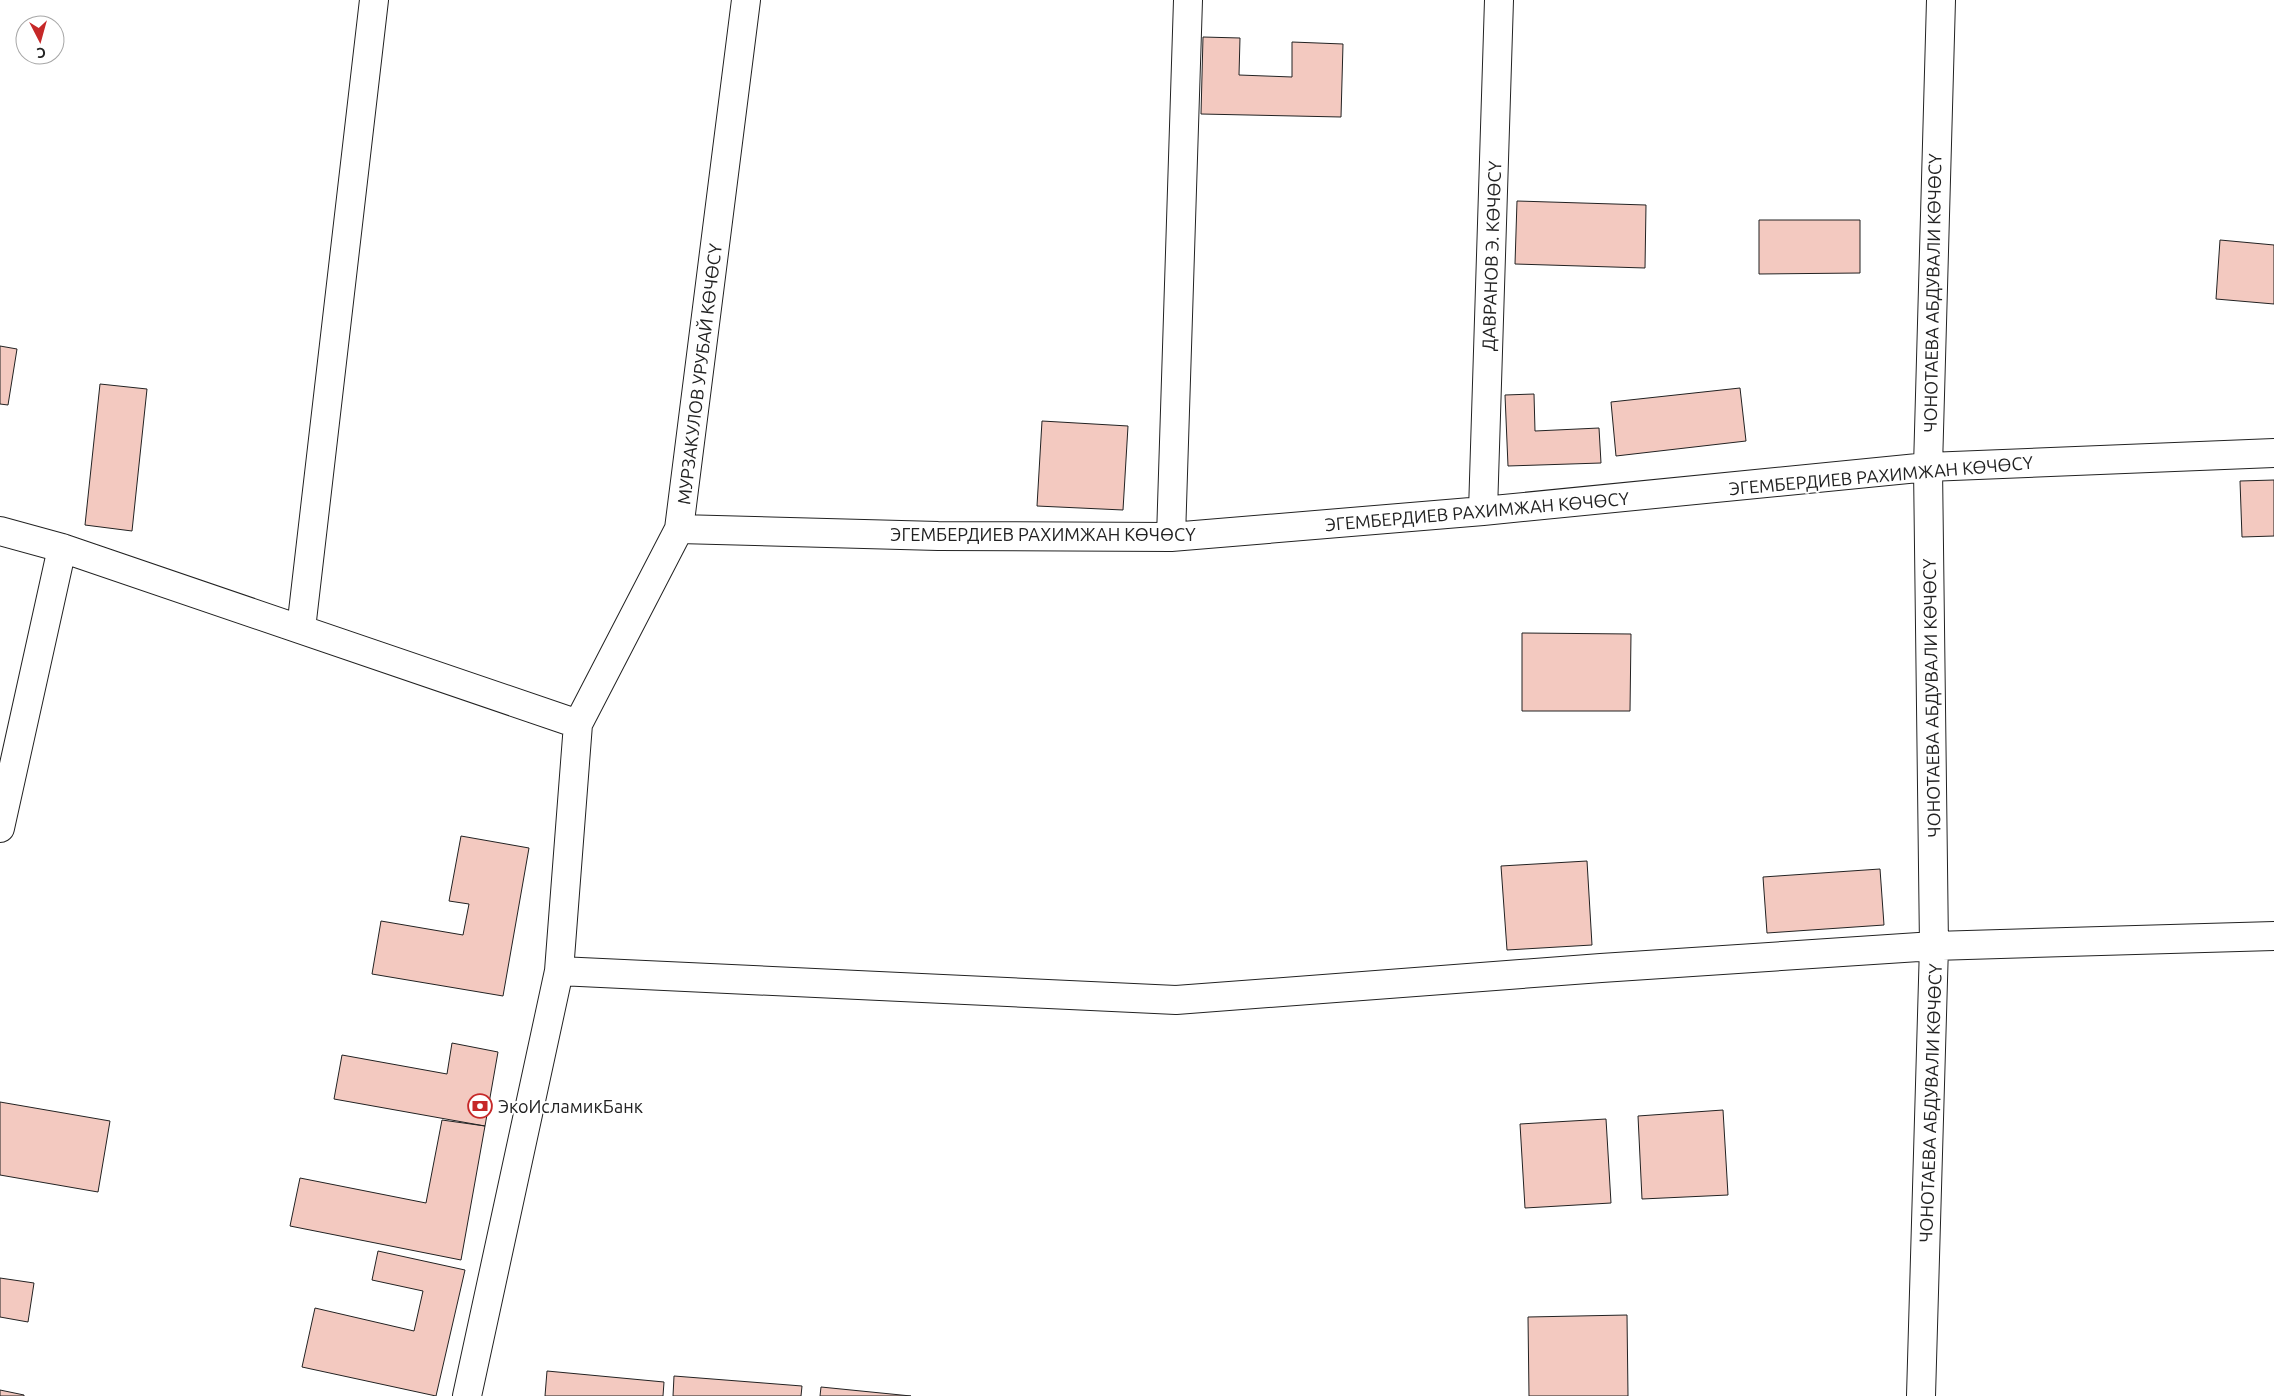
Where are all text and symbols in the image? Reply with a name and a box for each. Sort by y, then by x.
north arrow [15,15,65,65]
text: С [36,45,47,61]
street label: ЧОНОТАЕВА АБДУВАЛИ КӨЧӨСҮ [1920,153,1944,433]
street label: ДАВРАНОВ Э. КӨЧӨСҮ [1478,160,1504,351]
street label: МУРЗАКУЛОВ УРУБАЙ КӨЧӨСҮ [673,242,725,506]
street label: ЭГЕМБЕРДИЕВ РАХИМЖАН КӨЧӨСҮ [1728,452,2034,498]
street label: ЭГЕМБЕРДИЕВ РАХИМЖАН КӨЧӨСҮ [1324,488,1630,534]
street label: ЭГЕМБЕРДИЕВ РАХИМЖАН КӨЧӨСҮ [890,524,1196,544]
street label: ЧОНОТАЕВА АБДУВАЛИ КӨЧӨСҮ [1919,558,1943,838]
street label: ЧОНОТАЕВА АБДУВАЛИ КӨЧӨСҮ [1915,963,1945,1243]
bank icon: ЭкоИсламикБанк [467,1093,493,1119]
place label: ЭкоИсламикБанк [498,1096,643,1116]

